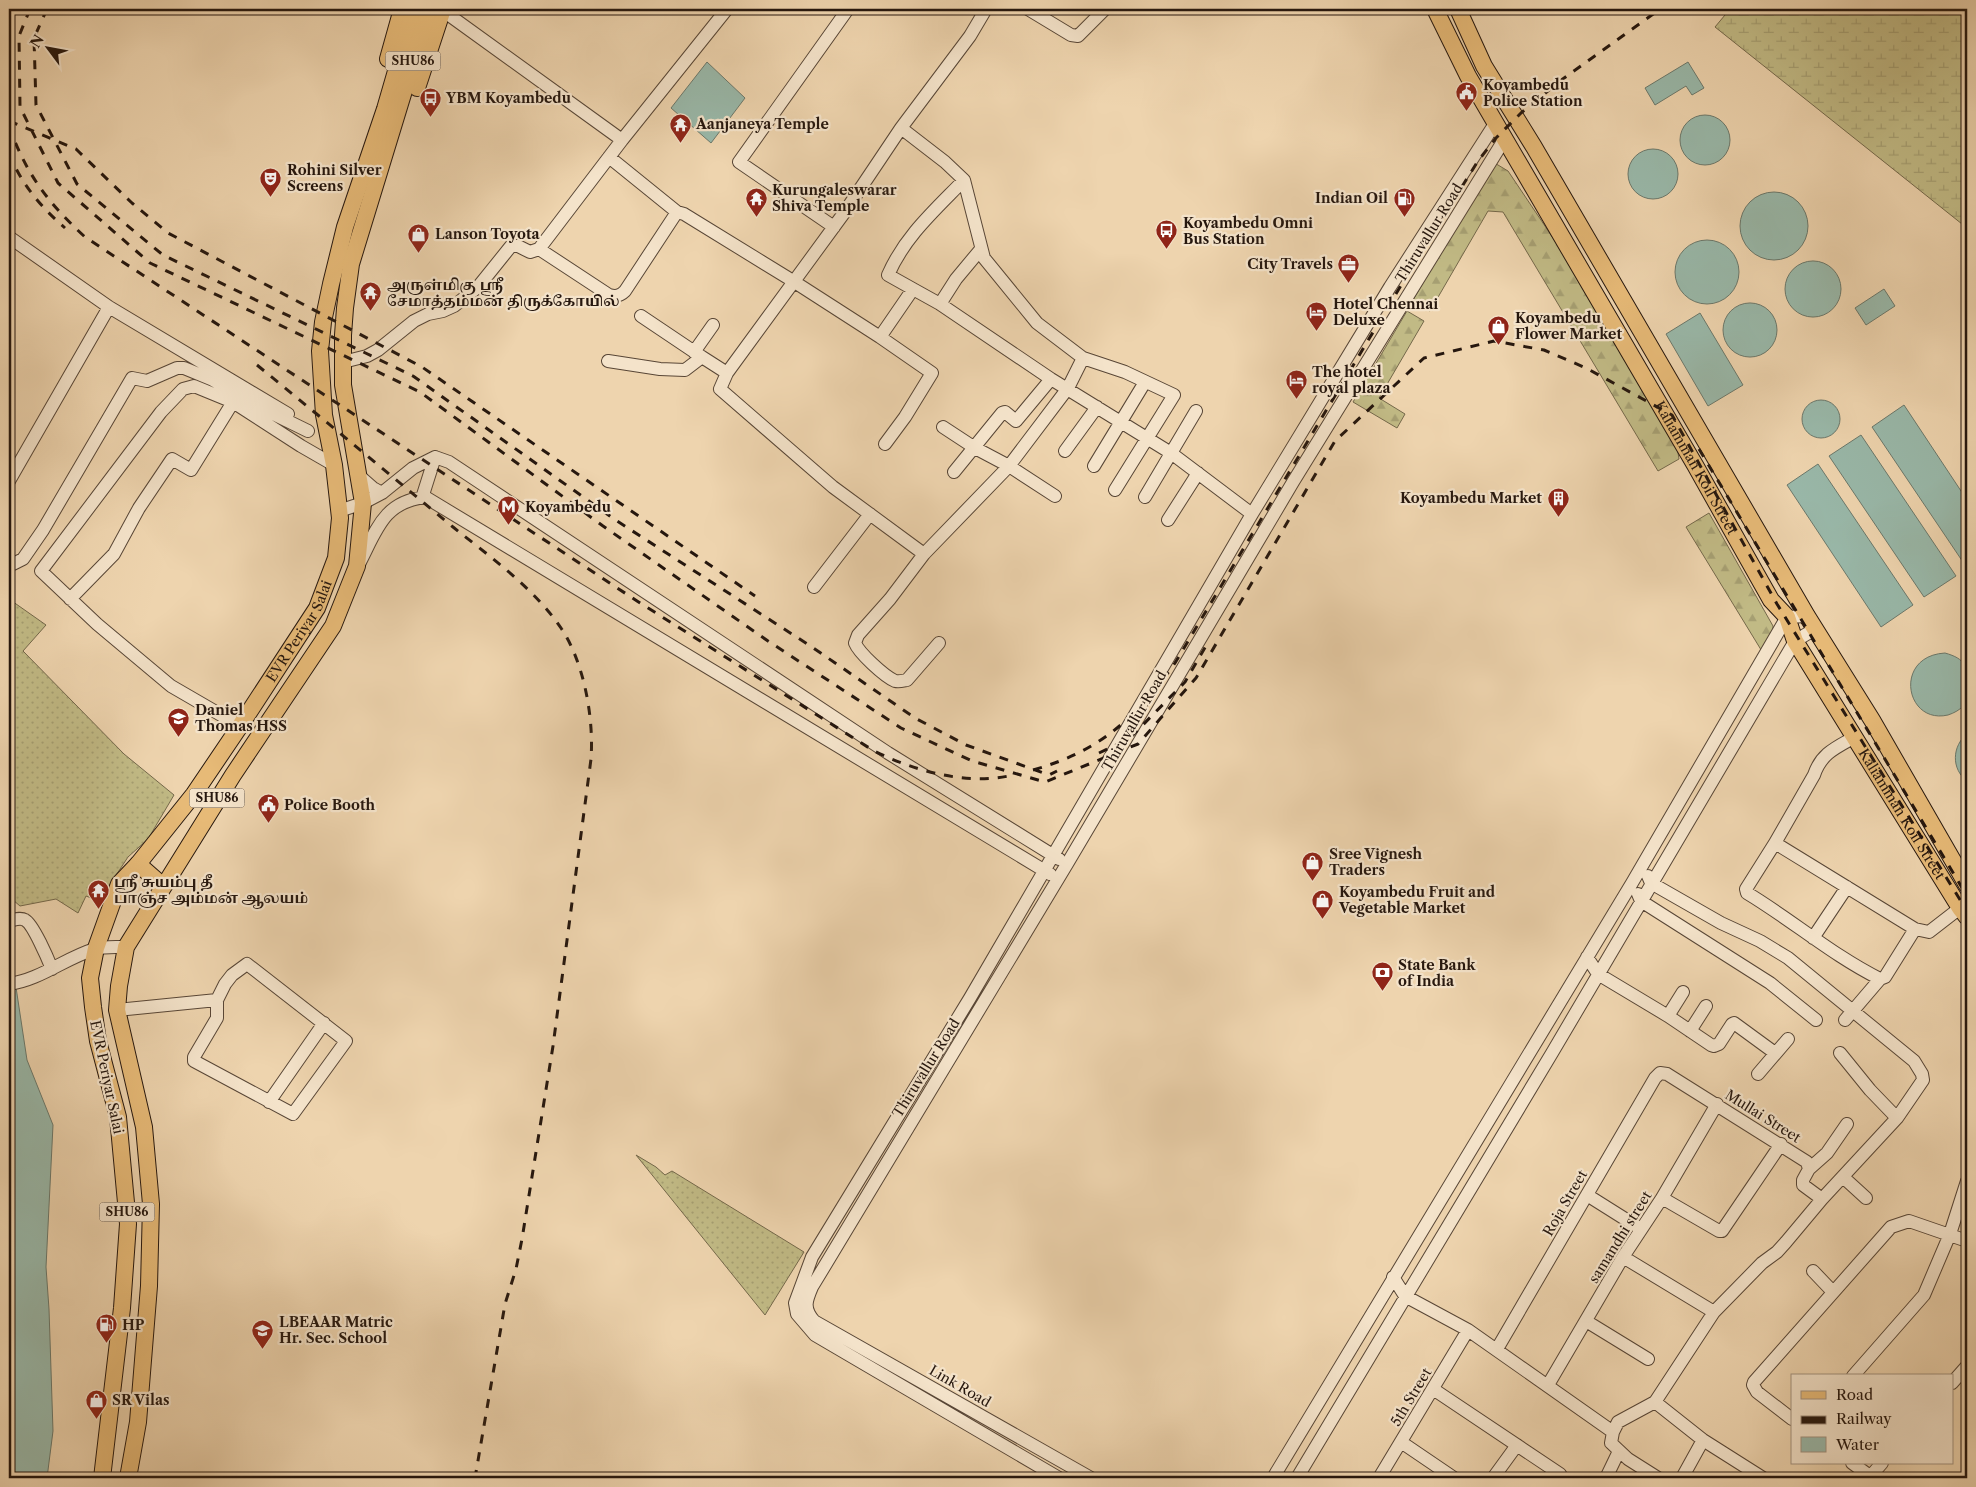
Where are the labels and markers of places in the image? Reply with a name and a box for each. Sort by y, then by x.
place label: Koyambedu Police Station [1483,76,1583,110]
public building icon: Koyambedu Police Station [1455,81,1479,112]
bus stop icon: YBM Koyambedu [418,86,442,117]
place label: YBM Koyambedu [445,89,571,107]
temple icon: Aanjaneya Temple [668,112,692,143]
place label: Aanjaneya Temple [695,115,829,133]
place label: Rohini Silver Screens [287,161,382,195]
theatre icon: Rohini Silver Screens [259,166,283,197]
place label: Kurungaleswarar Shiva Temple [772,181,897,215]
temple icon: Kurungaleswarar Shiva Temple [744,186,768,217]
fuel station icon: Indian Oil [1392,186,1416,217]
place label: Indian Oil [1315,189,1388,207]
place label: Koyambedu Omni Bus Station [1183,214,1313,248]
bus stop icon: Koyambedu Omni Bus Station [1155,219,1179,250]
shop icon: Lanson Toyota [407,222,431,253]
place label: Lanson Toyota [435,225,541,243]
office icon: City Travels [1337,252,1361,283]
place label: City Travels [1247,255,1333,273]
place label: அருள்மிகு ஸ்ரீ சேமாத்தம்மன் திருக்கோயில் [387,276,620,311]
temple icon: அருள்மிகு ஸ்ரீ சேமாத்தம்மன் திருக்கோயில் [359,281,383,312]
place label: Hotel Chennai Deluxe [1333,295,1438,329]
hotel icon: Hotel Chennai Deluxe [1305,300,1329,331]
place label: Koyambedu Flower Market [1515,309,1622,343]
shop icon: Koyambedu Flower Market [1487,314,1511,345]
place label: The hotel royal plaza [1312,363,1392,397]
hotel icon: The hotel royal plaza [1284,368,1308,399]
building icon: Koyambedu Market [1546,486,1570,517]
place label: Koyambedu Market [1400,489,1542,507]
metro station icon: Koyambedu [497,495,521,526]
place label: Koyambedu [525,498,611,516]
place label: Daniel Thomas HSS [195,701,287,735]
school or university icon: Daniel Thomas HSS [167,706,191,737]
public building icon: Police Booth [256,793,280,824]
place label: Police Booth [284,796,376,814]
place label: Sree Vignesh Traders [1329,845,1423,879]
shop icon: Sree Vignesh Traders [1301,850,1325,881]
place label: ஶ்ரீ சுயம்பு தீ பாஞ்ச அம்மன் ஆலயம் [114,873,308,909]
temple icon: ஶ்ரீ சுயம்பு தீ பாஞ்ச அம்மன் ஆலயம் [86,878,110,909]
place label: Koyambedu Fruit and Vegetable Market [1338,883,1496,917]
shop icon: Koyambedu Fruit and Vegetable Market [1311,888,1335,919]
place label: State Bank of India [1398,956,1476,990]
bank icon: State Bank of India [1370,961,1394,992]
fuel station icon: HP [94,1313,118,1344]
place label: LBEAAR Matric Hr. Sec. School [279,1313,393,1347]
place label: HP [122,1316,145,1334]
school or university icon: LBEAAR Matric Hr. Sec. School [251,1318,275,1349]
shop icon: SR Vilas [84,1388,108,1419]
place label: SR Vilas [112,1391,170,1409]

